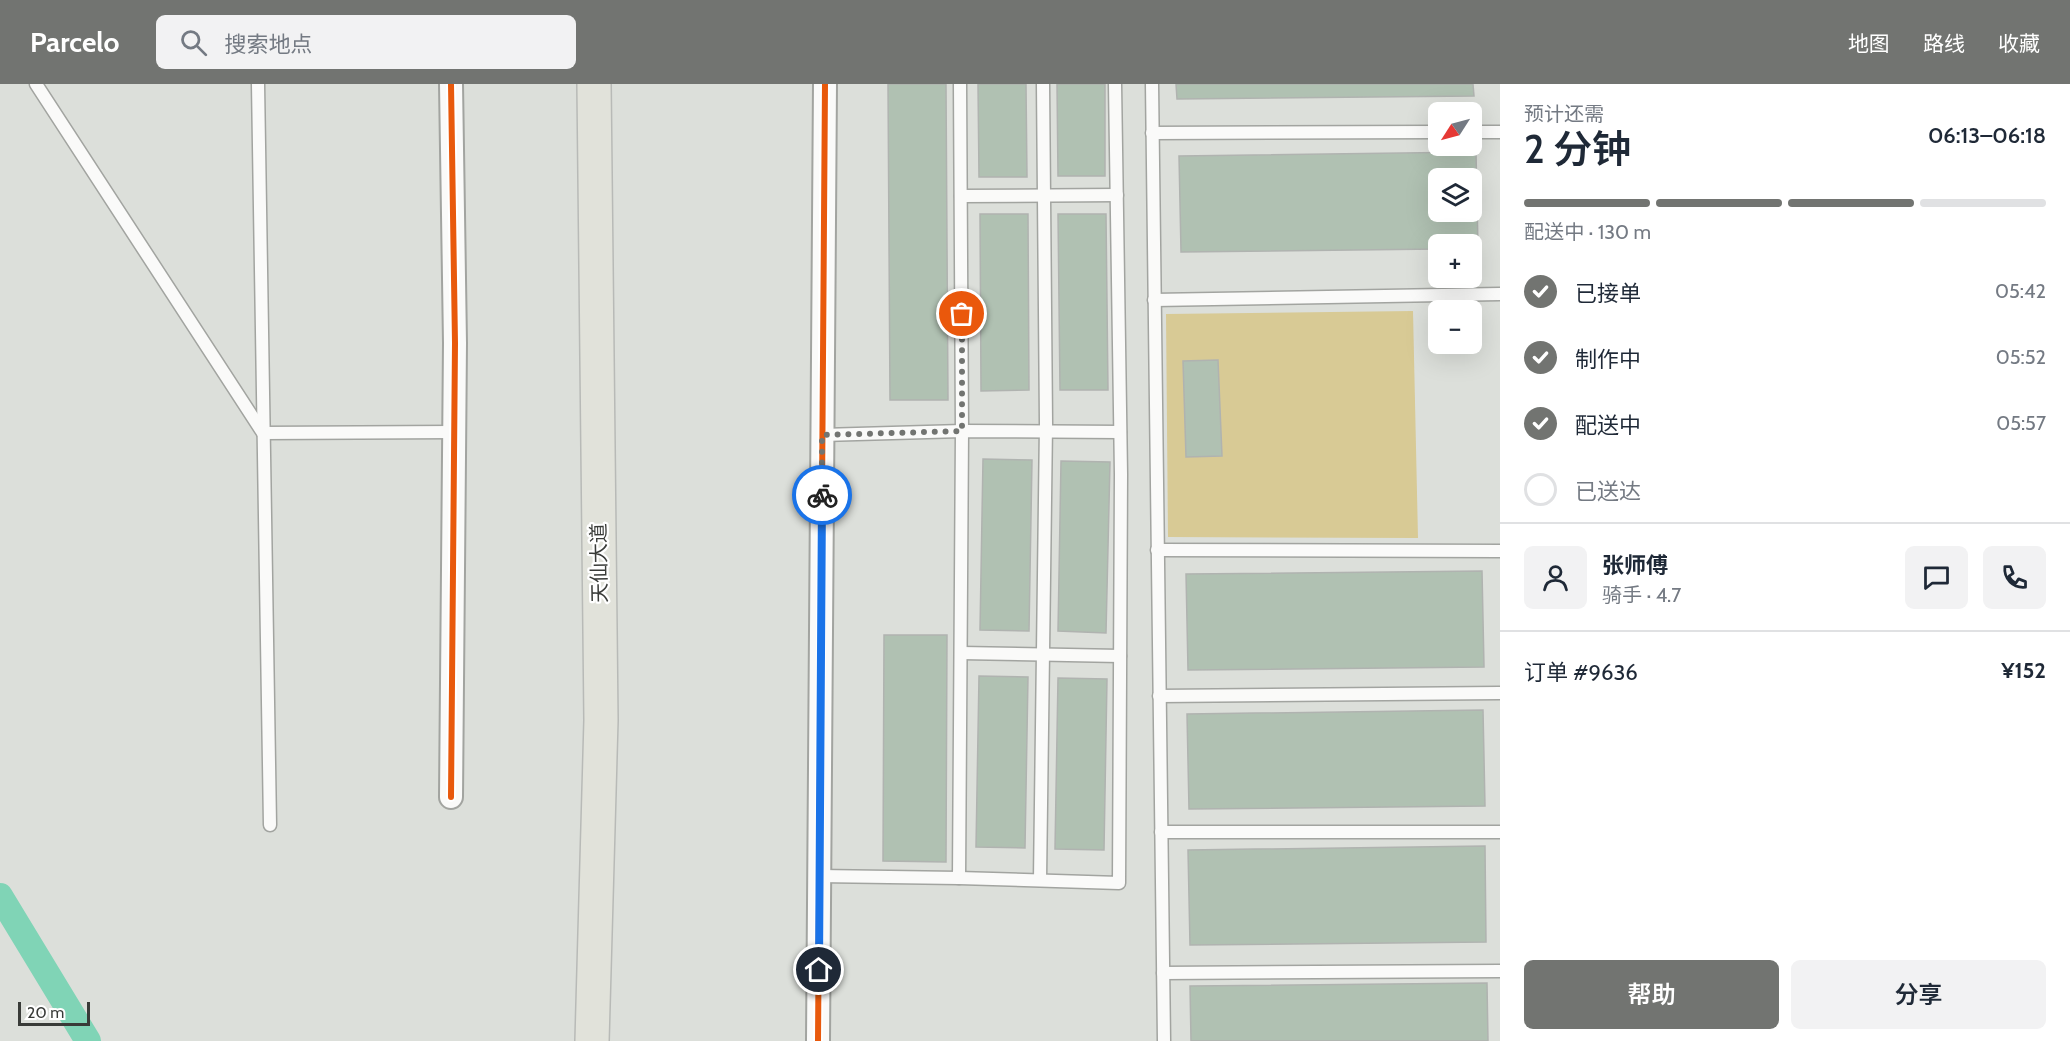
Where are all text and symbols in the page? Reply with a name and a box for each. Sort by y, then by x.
search box [156,15,576,69]
text: Parcelo [30,25,120,59]
icon: search [177,26,210,59]
text: 搜索地点 [225,31,313,58]
text: 地图 [1848,31,1890,56]
text: 路线 [1923,31,1965,56]
text: 收藏 [1998,31,2040,56]
north arrow [1428,102,1482,156]
map controls [1428,102,1482,354]
text: 预计还需 [1524,102,1604,126]
text: 06:13–06:18 [1928,122,2046,149]
text: 2 分钟 [1524,125,1631,173]
button: layers [1428,168,1482,222]
text: 配送中 · 130 m [1524,220,1651,244]
button: + [1428,234,1482,288]
icon: check [1524,275,1557,308]
text: 05:42 [1995,279,2046,303]
text: 已接单 [1575,280,1641,307]
pin [936,288,987,339]
icon: bag [945,297,978,330]
button: − [1428,300,1482,354]
icon: check [1524,341,1557,374]
text: 05:52 [1996,345,2046,369]
text: 制作中 [1575,346,1641,373]
icon: check [1524,407,1557,440]
text: 05:57 [1996,411,2046,435]
text: 配送中 [1575,412,1641,439]
courier [792,465,852,525]
text: 已送达 [1575,478,1641,505]
icon: bike [806,479,839,512]
street label: 天仙大道 [586,523,612,603]
button: person [1524,546,1587,609]
button: chat [1905,546,1968,609]
button: phone [1983,546,2046,609]
text: 张师傅 [1602,552,1668,579]
text: 骑手 · 4.7 [1602,583,1681,607]
text: ¥152 [2001,657,2046,684]
text: 订单 #9636 [1524,659,1638,686]
pin [793,944,844,995]
icon: home [802,953,835,986]
button: 帮助 [1524,960,1779,1029]
button: 分享 [1791,960,2046,1029]
scale bar [18,999,90,1026]
text: 20 m [27,1003,64,1022]

